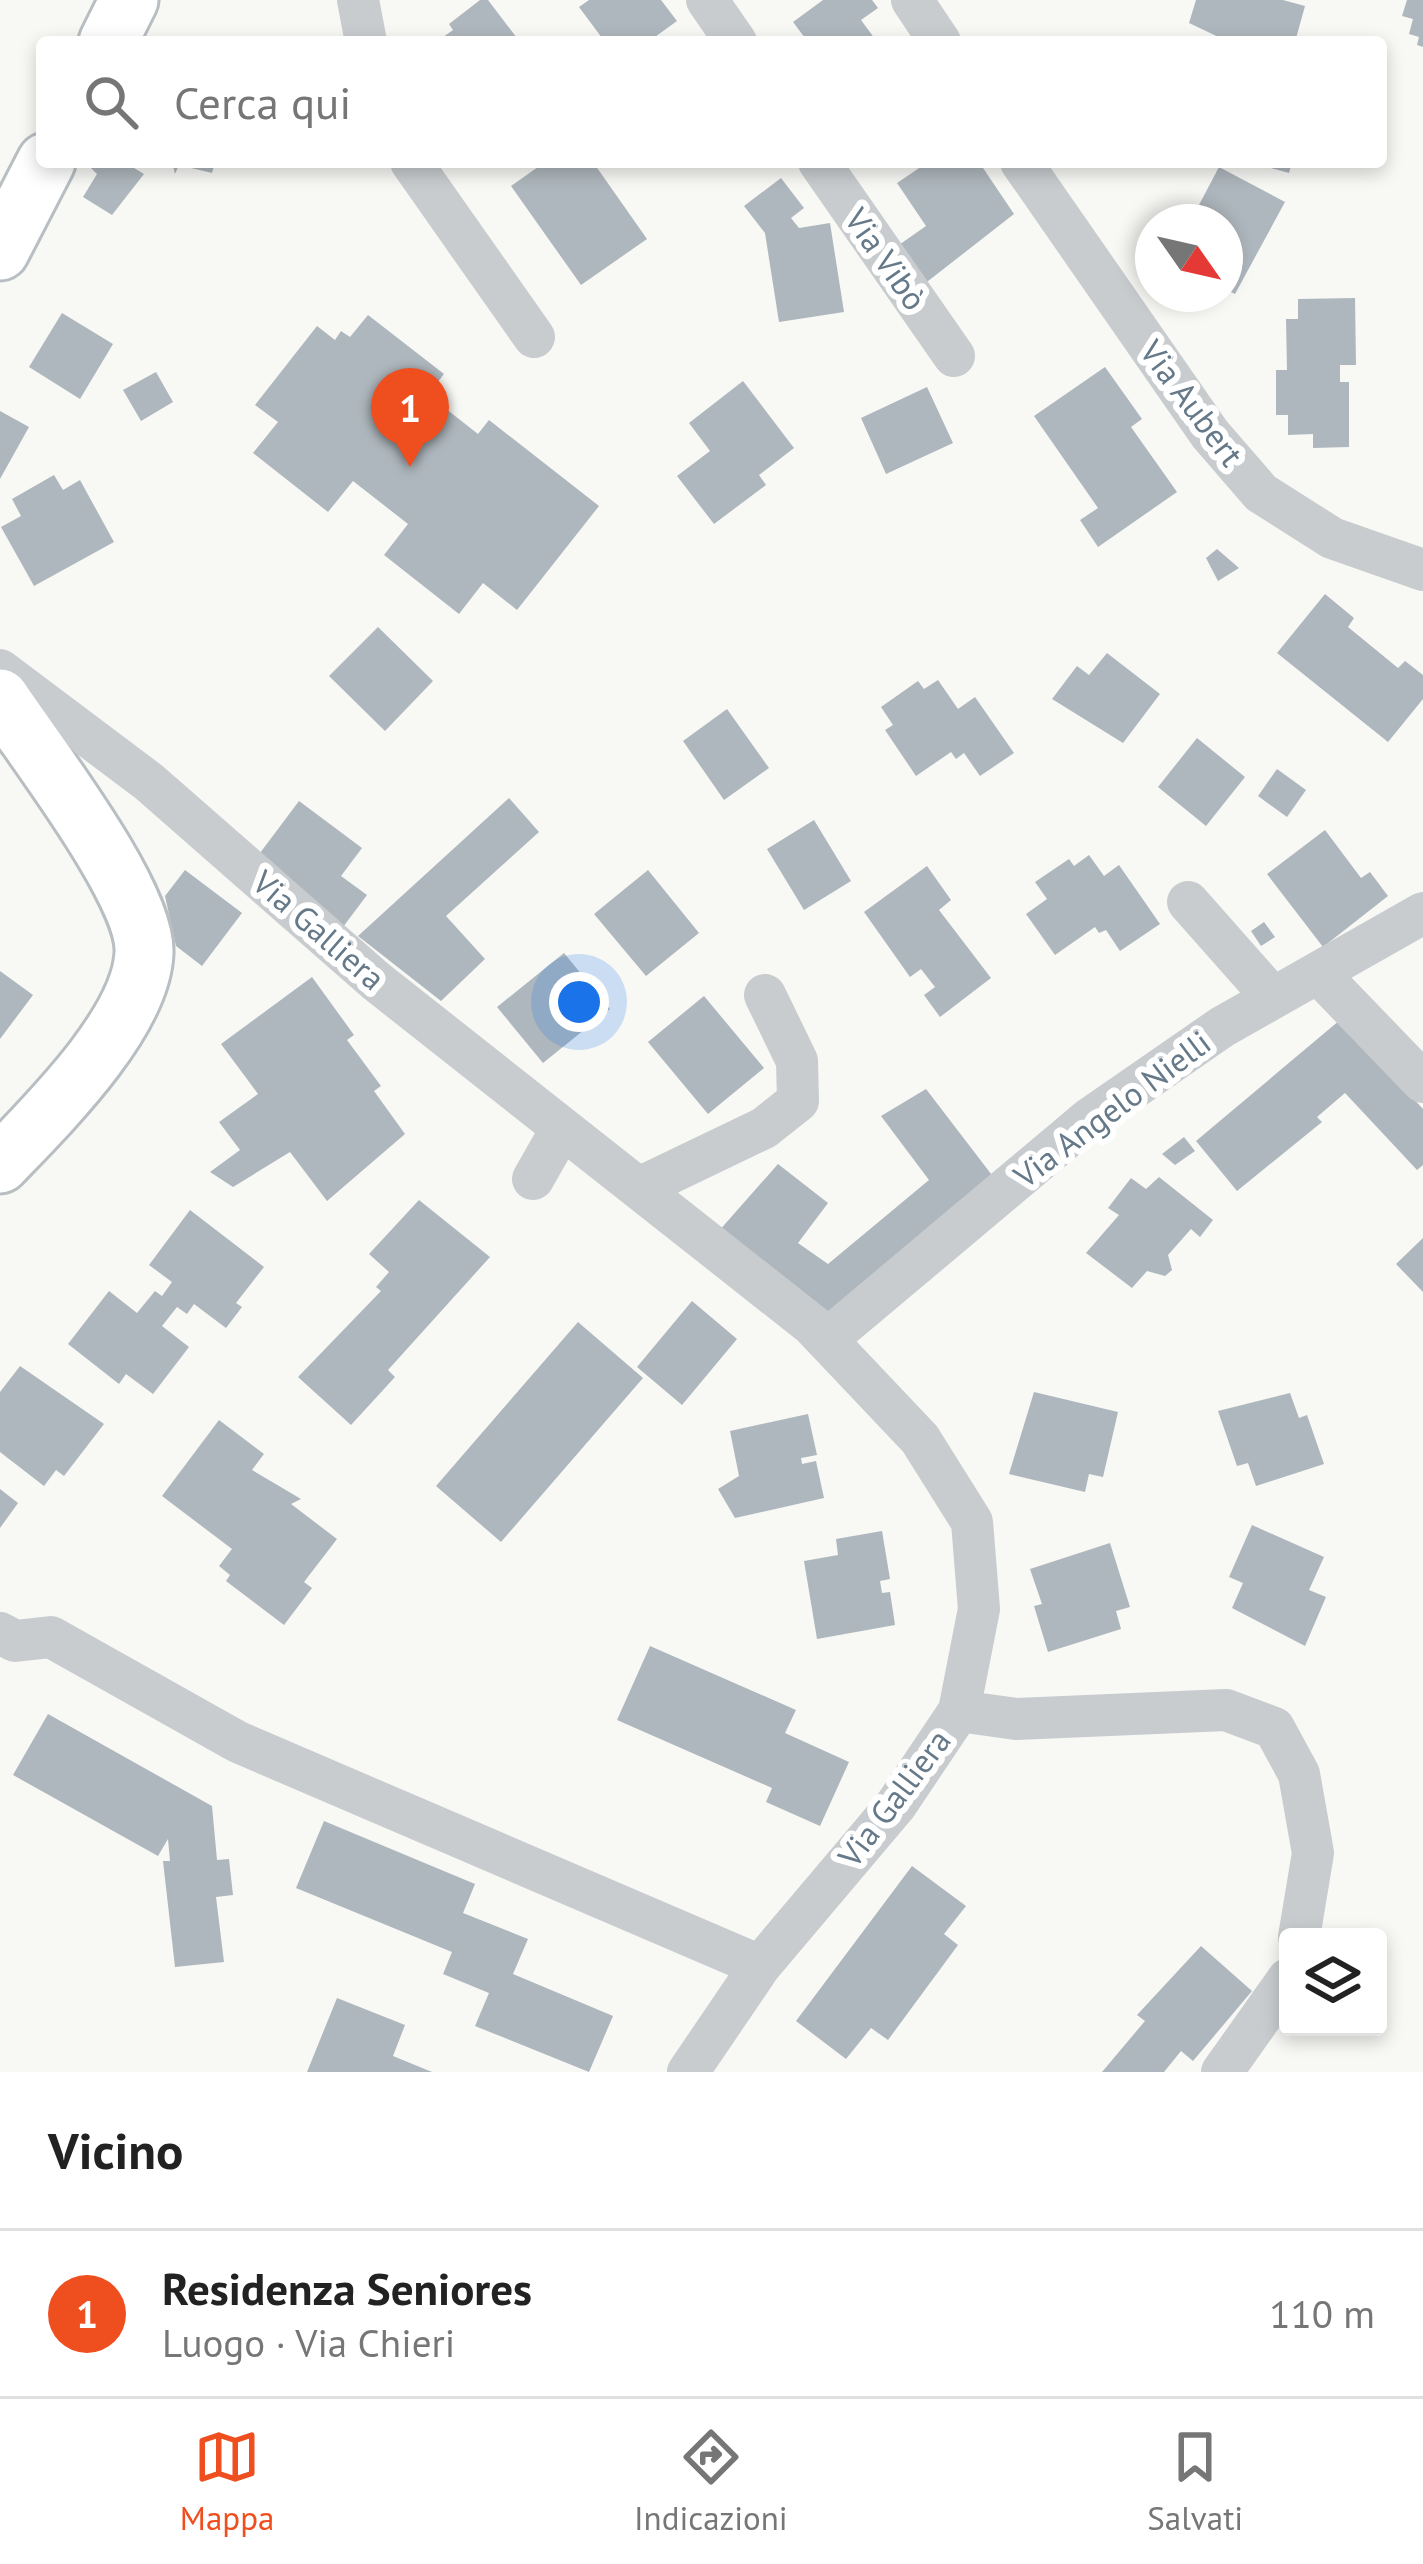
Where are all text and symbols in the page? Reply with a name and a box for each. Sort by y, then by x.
search box [36,36,1387,168]
icon: search [78,69,144,135]
text: Cerca qui [174,73,351,131]
street label: Via Vibò [835,199,937,318]
north arrow [1135,204,1243,312]
street label: Via Aubert [1130,330,1254,474]
pin: 1 [371,368,449,467]
street label: Via Galliera [243,860,394,999]
your location [549,972,609,1032]
street label: Via Angelo Nielli [1004,1021,1219,1197]
street label: Via Galliera [827,1720,959,1876]
map controls [1279,1928,1387,2036]
button: layers [1279,1928,1387,2036]
text: Vicino [48,2117,183,2183]
text: Residenza Seniores [162,2259,532,2317]
text: 1 [76,2288,98,2339]
text: 110 m [1269,2288,1375,2339]
text: Luogo · Via Chieri [162,2317,455,2368]
tab: Mappa [180,2424,274,2539]
tab: Indicazioni [634,2424,788,2539]
tab: Salvati [1147,2424,1243,2539]

